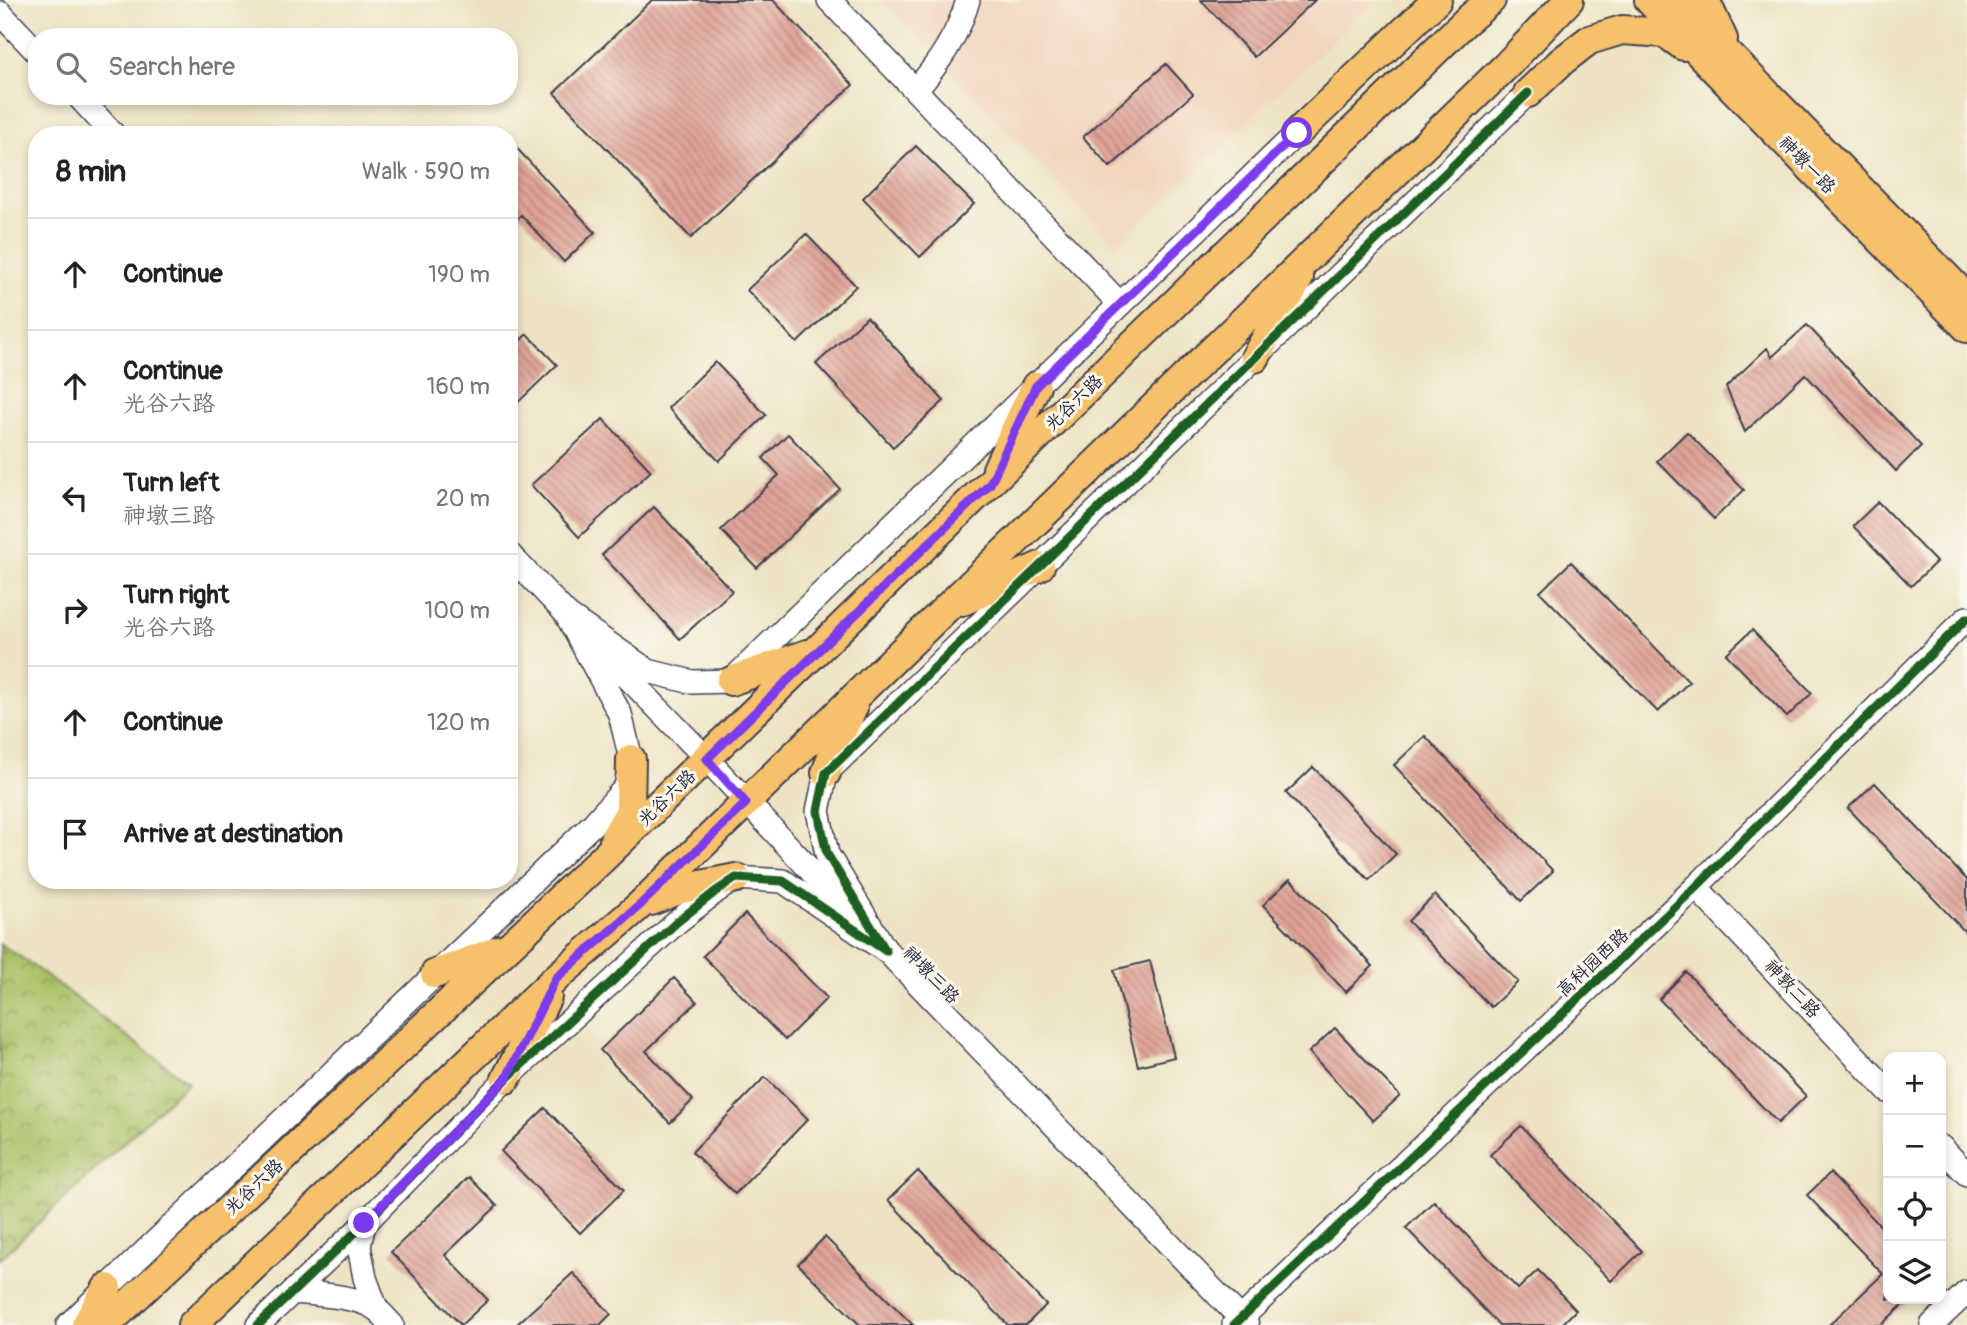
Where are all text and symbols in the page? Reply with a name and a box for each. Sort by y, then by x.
search box [28,28,518,105]
icon: search [52,48,90,86]
text: Search here [108,51,235,83]
route start [1281,117,1312,148]
street label: 神墩一路 [1774,131,1840,199]
text: 8 min [56,153,126,190]
text: Walk · 590 m [362,157,490,186]
icon: ahead [56,255,94,293]
text: Continue [123,258,223,290]
text: 190 m [428,260,490,289]
text: Continue [123,355,223,387]
icon: ahead [56,367,94,405]
street label: 光谷六路 [1040,370,1108,436]
text: 160 m [426,372,490,401]
text: 光谷六路 [123,389,215,418]
text: Turn left [123,467,219,499]
icon: left [56,479,94,517]
text: 20 m [436,484,490,513]
text: 神墩三路 [123,501,215,530]
text: Turn right [123,579,229,611]
icon: right [56,591,94,629]
text: 100 m [424,596,490,625]
text: 光谷六路 [123,613,215,642]
icon: ahead [56,703,94,741]
text: Continue [123,706,223,738]
text: 120 m [427,708,490,737]
street label: 光谷六路 [633,765,701,831]
icon: arrive [56,815,94,853]
text: Arrive at destination [123,818,343,850]
street label: 高科园西路 [1552,924,1634,1002]
street label: 神墩三路 [898,941,964,1009]
street label: 神敦二路 [1759,955,1825,1023]
map controls [1883,1052,1946,1304]
button: + [1883,1052,1946,1115]
button: − [1883,1115,1946,1178]
street label: 光谷六路 [220,1154,288,1220]
button: locate [1883,1178,1946,1241]
route end [348,1207,379,1238]
button: layers [1883,1241,1946,1304]

